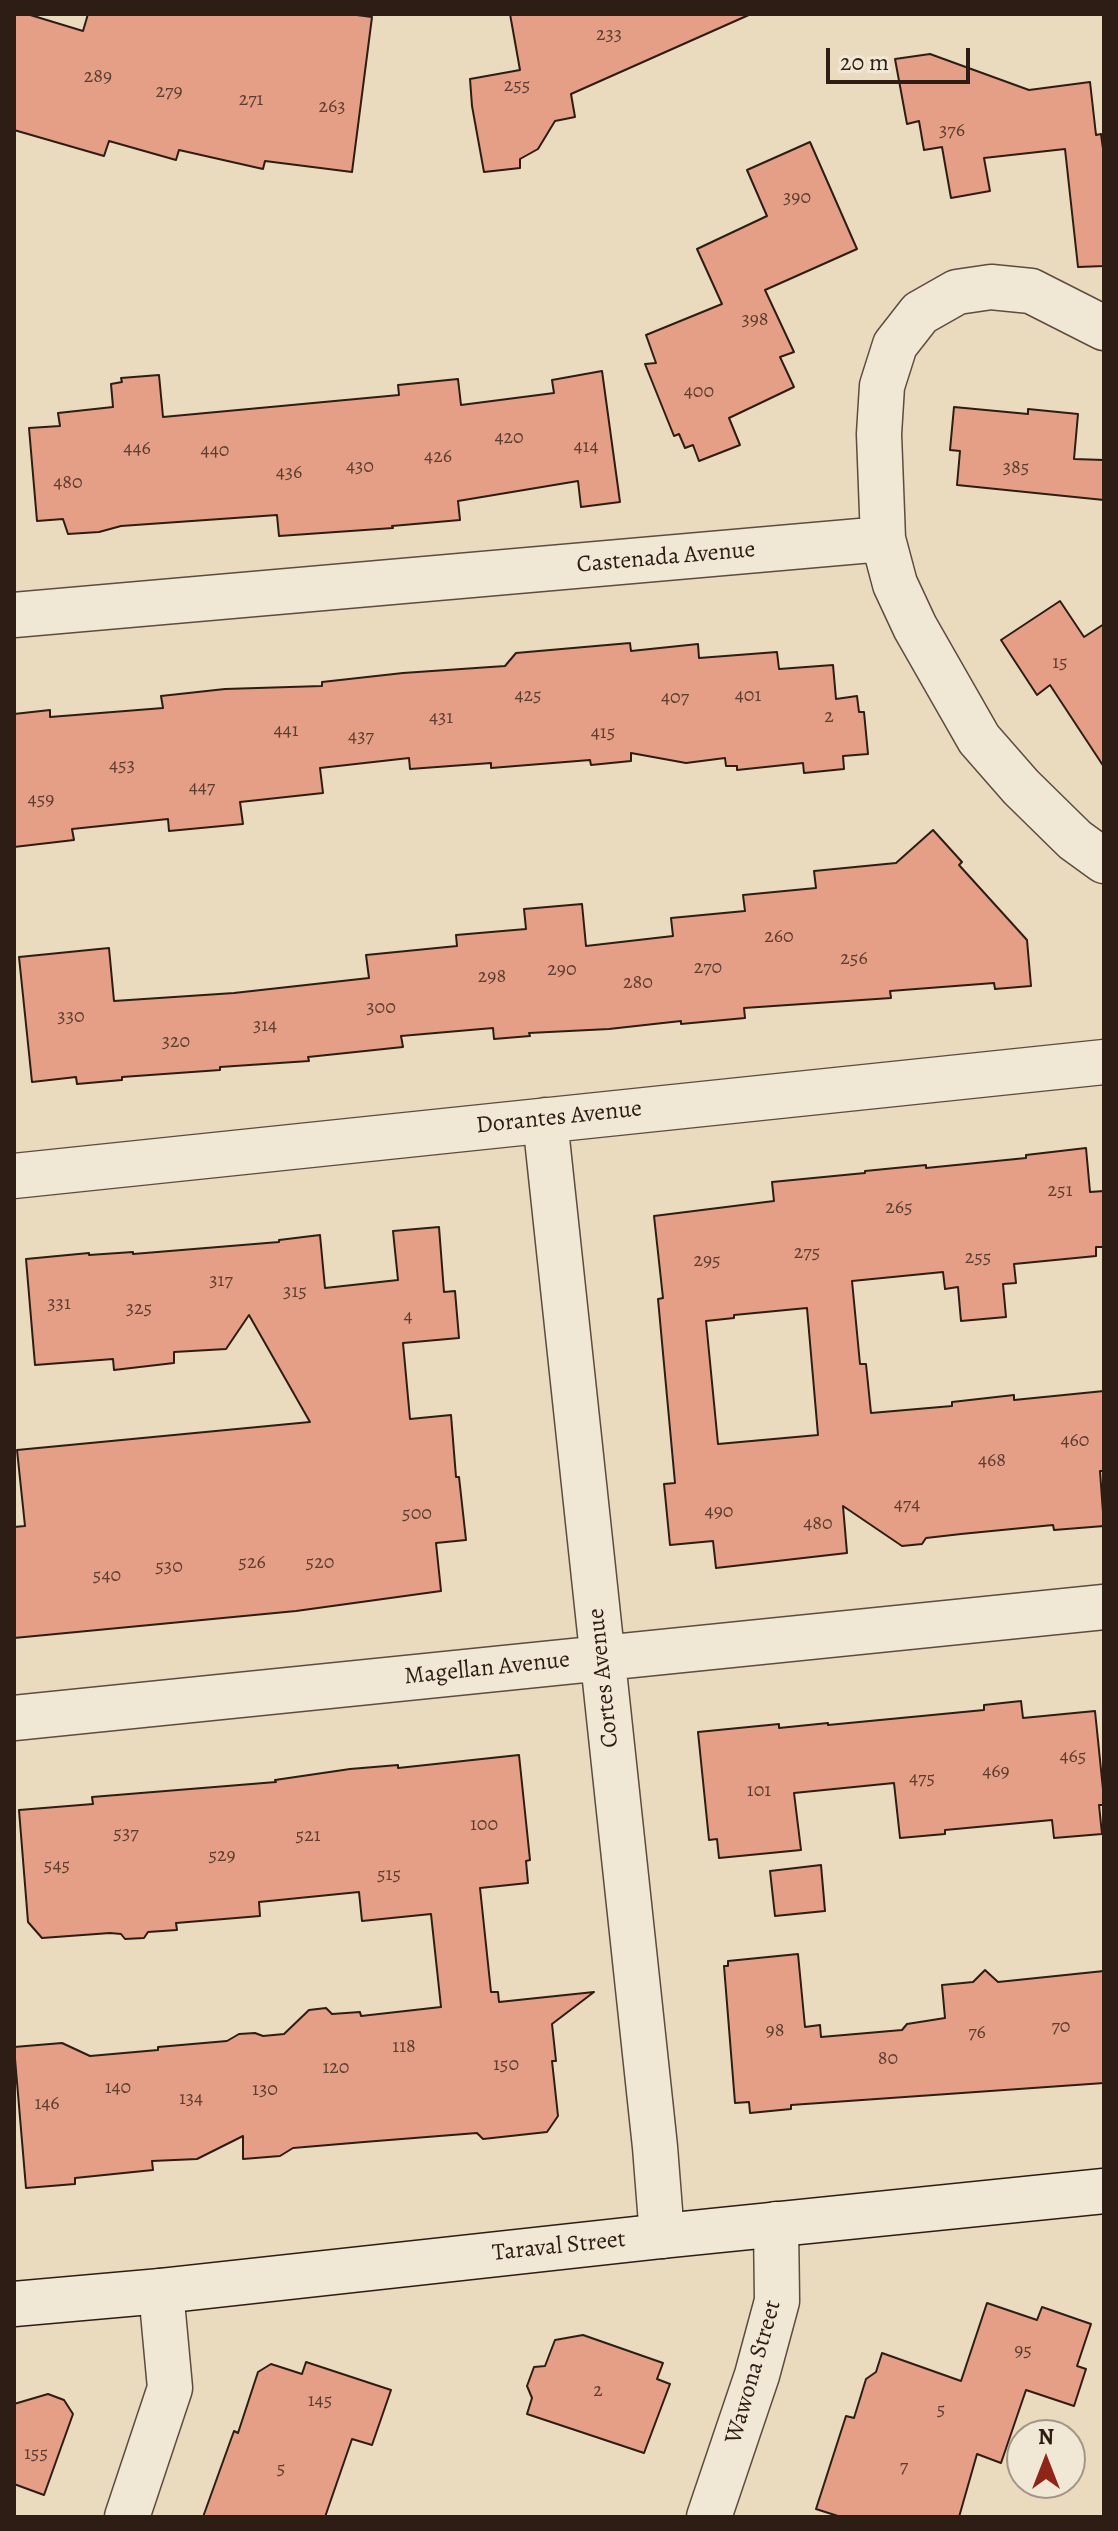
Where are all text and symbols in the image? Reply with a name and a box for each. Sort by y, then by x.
house number: 233 [596,23,622,47]
scale bar [830,32,974,82]
text: 20 m [840,46,889,78]
house number: 289 [84,65,112,89]
house number: 255 [504,74,530,98]
house number: 279 [156,80,182,104]
house number: 271 [239,88,263,112]
house number: 263 [318,95,346,119]
house number: 376 [939,119,965,143]
house number: 390 [783,186,811,210]
house number: 398 [741,308,769,332]
house number: 400 [684,380,714,404]
house number: 420 [494,426,524,450]
house number: 414 [574,435,598,459]
house number: 446 [123,437,151,461]
house number: 440 [201,439,229,463]
house number: 426 [424,445,452,469]
house number: 430 [346,455,374,479]
house number: 385 [1003,456,1029,480]
house number: 436 [276,461,302,485]
house number: 480 [53,471,83,495]
street label: Castenada Avenue [576,536,756,580]
house number: 15 [1052,651,1068,675]
house number: 425 [514,684,542,708]
house number: 401 [735,684,761,708]
house number: 407 [661,686,689,710]
house number: 2 [824,705,834,729]
house number: 431 [429,706,453,730]
house number: 441 [274,719,298,743]
house number: 415 [591,721,615,745]
house number: 437 [348,725,374,749]
house number: 453 [109,754,135,778]
house number: 447 [189,776,215,800]
house number: 459 [28,788,54,812]
house number: 260 [764,925,794,949]
house number: 256 [840,947,868,971]
house number: 270 [694,956,722,980]
house number: 290 [547,958,577,982]
house number: 298 [478,965,506,989]
house number: 280 [623,971,653,995]
house number: 300 [366,996,396,1020]
house number: 330 [57,1005,85,1029]
house number: 314 [253,1014,277,1038]
house number: 320 [162,1030,190,1054]
street label: Dorantes Avenue [475,1095,643,1141]
house number: 251 [1048,1179,1072,1203]
house number: 265 [885,1196,913,1220]
house number: 275 [794,1241,820,1265]
house number: 255 [965,1246,991,1270]
house number: 295 [693,1249,721,1273]
house number: 317 [209,1269,233,1293]
house number: 315 [283,1280,307,1304]
house number: 331 [47,1292,71,1316]
house number: 325 [126,1297,152,1321]
house number: 4 [403,1305,413,1329]
house number: 460 [1061,1429,1089,1453]
house number: 468 [978,1449,1006,1473]
house number: 474 [894,1493,920,1517]
house number: 490 [705,1500,733,1524]
house number: 500 [402,1502,432,1526]
house number: 480 [803,1512,833,1536]
house number: 526 [238,1551,266,1575]
house number: 520 [306,1551,334,1575]
house number: 530 [155,1555,183,1579]
house number: 540 [93,1564,121,1588]
street label: Cortes Avenue [582,1607,626,1749]
street label: Magellan Avenue [403,1646,571,1692]
house number: 465 [1060,1745,1086,1769]
house number: 469 [982,1760,1010,1784]
house number: 475 [909,1767,935,1791]
house number: 101 [747,1779,771,1803]
house number: 100 [470,1813,498,1837]
house number: 537 [113,1822,139,1846]
house number: 521 [296,1824,320,1848]
house number: 529 [208,1844,236,1868]
house number: 545 [44,1854,70,1878]
house number: 515 [377,1863,401,1887]
house number: 70 [1051,2015,1071,2039]
house number: 98 [766,2019,784,2043]
house number: 76 [968,2021,986,2045]
house number: 118 [392,2035,416,2059]
house number: 80 [878,2047,898,2071]
house number: 150 [493,2053,519,2077]
house number: 120 [323,2056,349,2080]
house number: 140 [105,2076,131,2100]
house number: 130 [252,2078,278,2102]
house number: 134 [179,2087,203,2111]
house number: 146 [34,2092,60,2116]
street label: Taraval Street [491,2226,627,2268]
street label: Wawona Street [720,2297,788,2447]
house number: 95 [1014,2339,1032,2363]
house number: 2 [593,2379,603,2403]
house number: 145 [308,2389,332,2413]
house number: 5 [937,2398,945,2422]
north arrow [1006,2419,1086,2499]
text: N [1038,2422,1054,2452]
house number: 155 [24,2442,48,2466]
house number: 7 [900,2455,908,2479]
house number: 5 [277,2457,285,2481]

